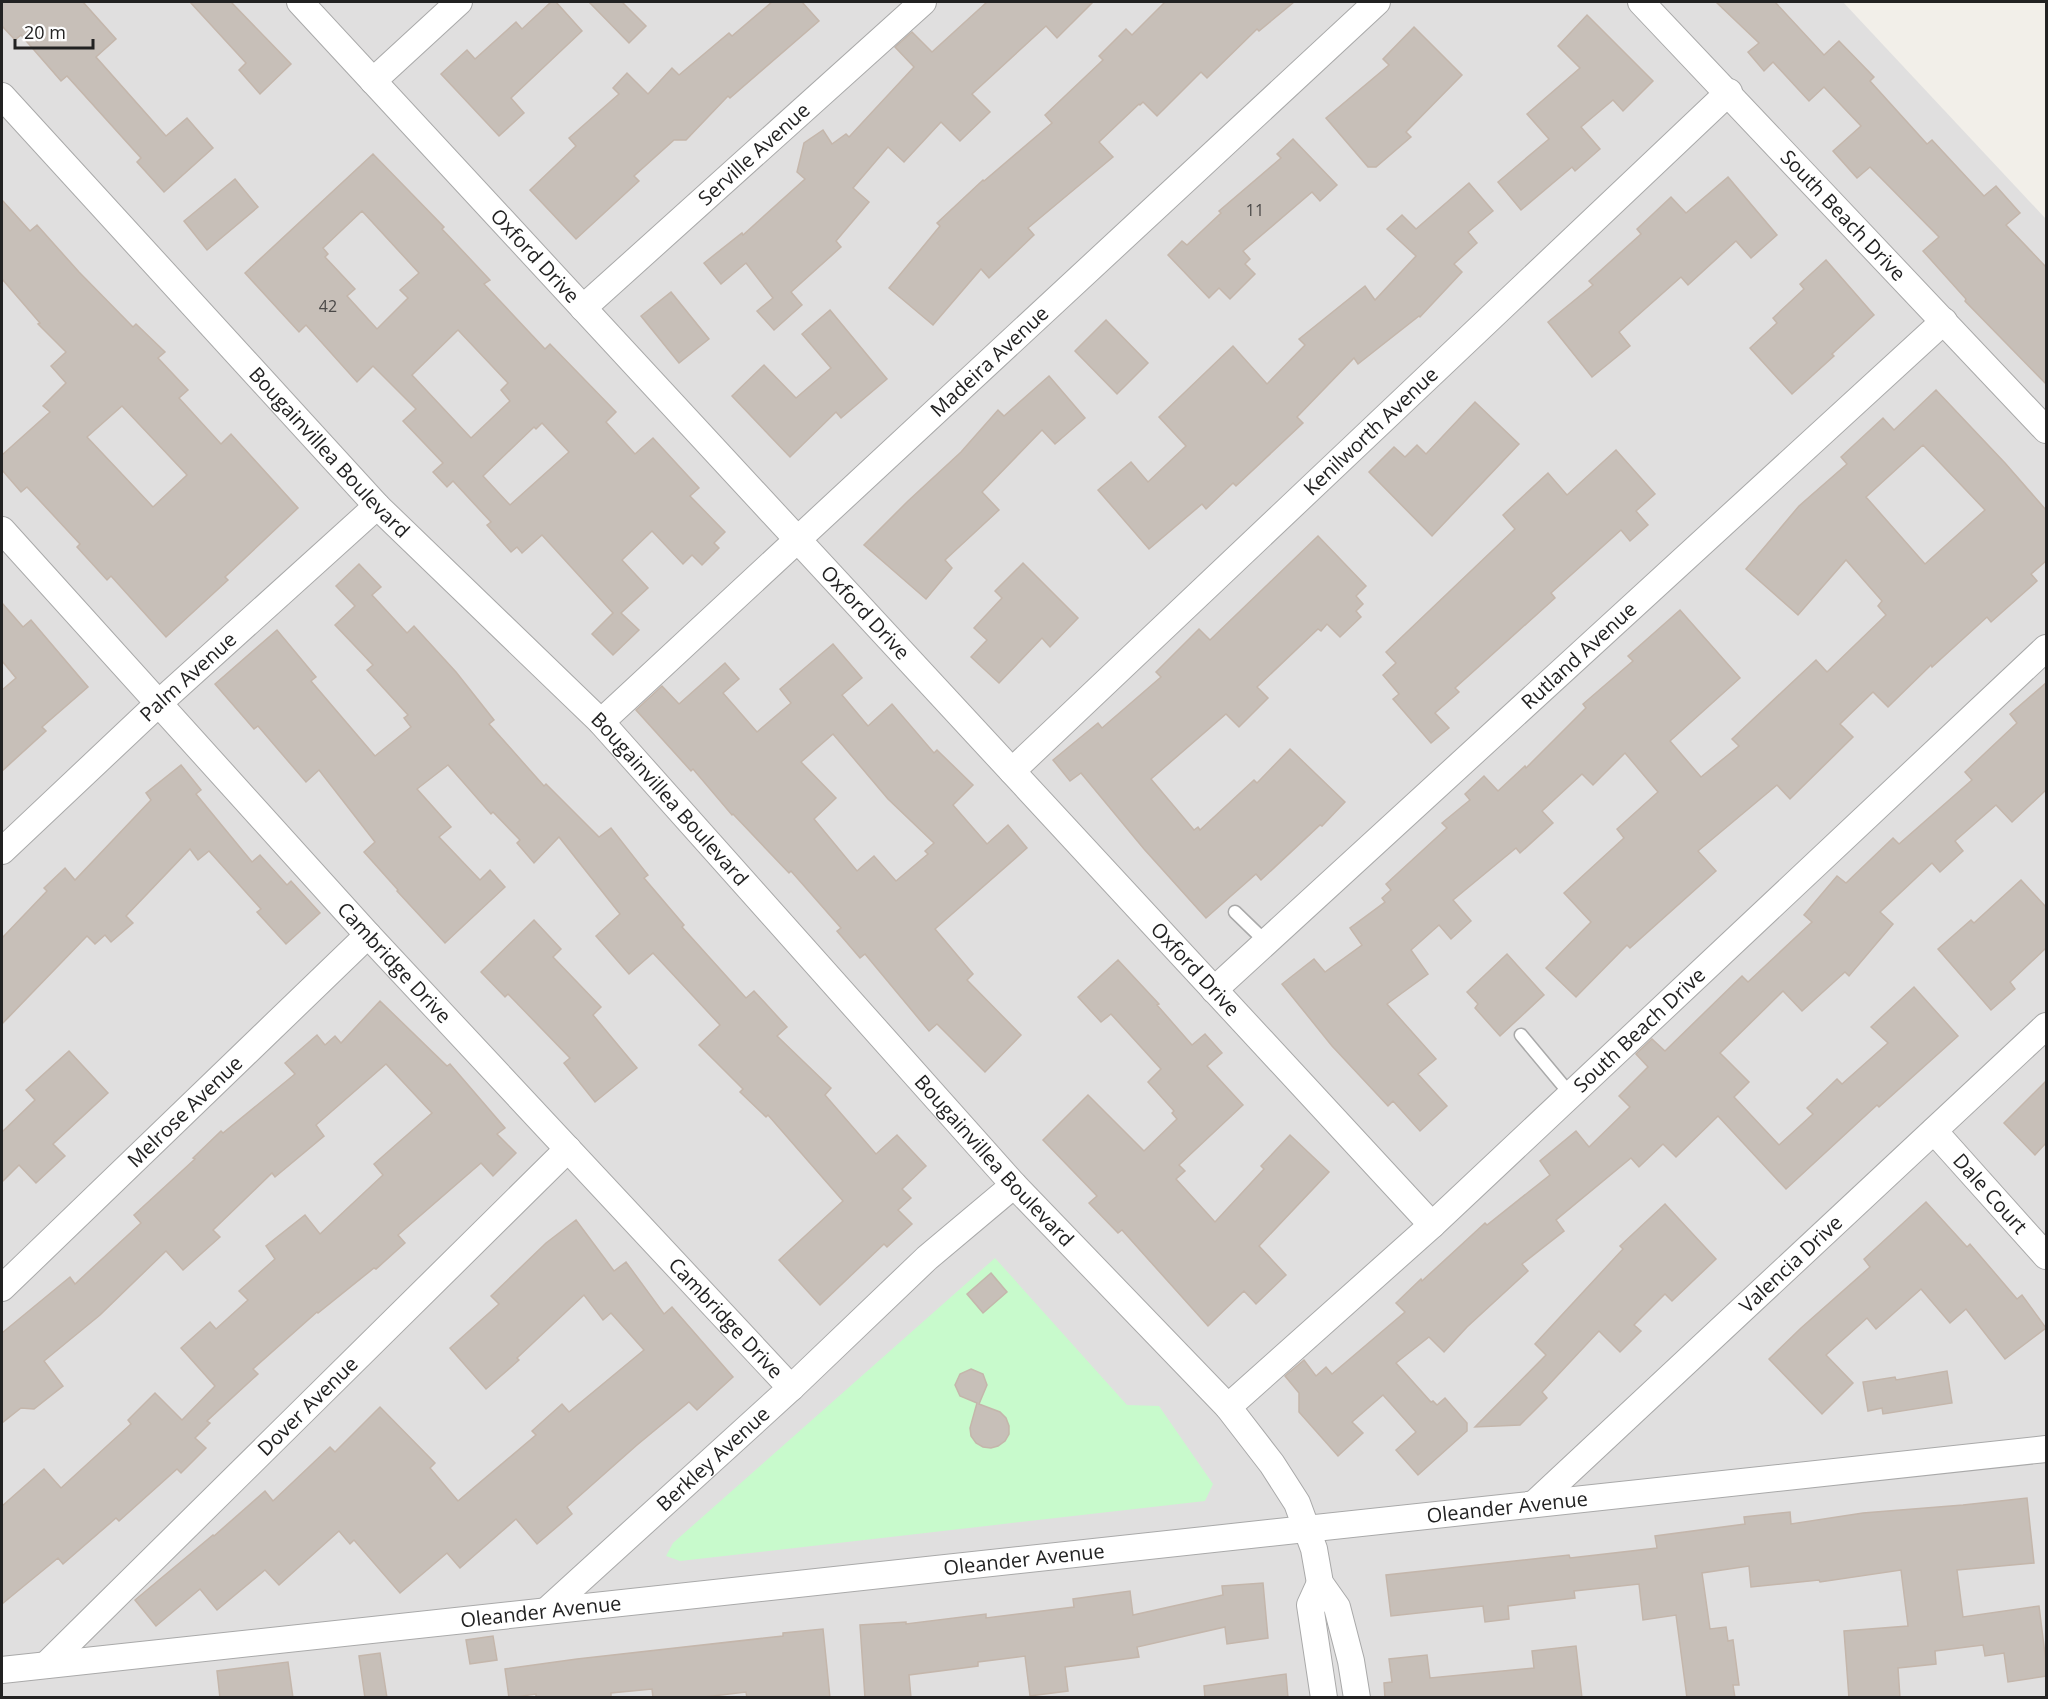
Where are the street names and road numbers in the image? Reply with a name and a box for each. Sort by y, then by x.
street label: Serville Avenue [692,96,815,211]
street label: South Beach Drive [1775,144,1912,287]
street label: Oxford Drive [485,203,586,309]
street label: Madeira Avenue [924,300,1054,423]
street label: Bougainvillea Boulevard [243,361,416,544]
street label: Kenilworth Avenue [1297,361,1443,501]
street label: Oxford Drive [815,559,916,665]
street label: Rutland Avenue [1515,595,1642,715]
street label: Palm Avenue [134,626,242,727]
street label: Bougainvillea Boulevard [586,706,755,891]
street label: Cambridge Drive [332,896,458,1029]
street label: Oxford Drive [1145,916,1246,1022]
street label: South Beach Drive [1567,961,1711,1098]
street label: Melrose Avenue [121,1049,248,1173]
street label: Bougainvillea Boulevard [909,1069,1080,1252]
street label: Dale Court [1947,1147,2034,1239]
street label: Valencia Drive [1733,1209,1848,1319]
street label: Cambridge Drive [663,1251,789,1384]
street label: Dover Avenue [251,1350,363,1462]
street label: Berkley Avenue [650,1400,775,1517]
street label: Oleander Avenue [1425,1485,1589,1529]
street label: Oleander Avenue [942,1537,1106,1581]
street label: Oleander Avenue [459,1589,623,1633]

